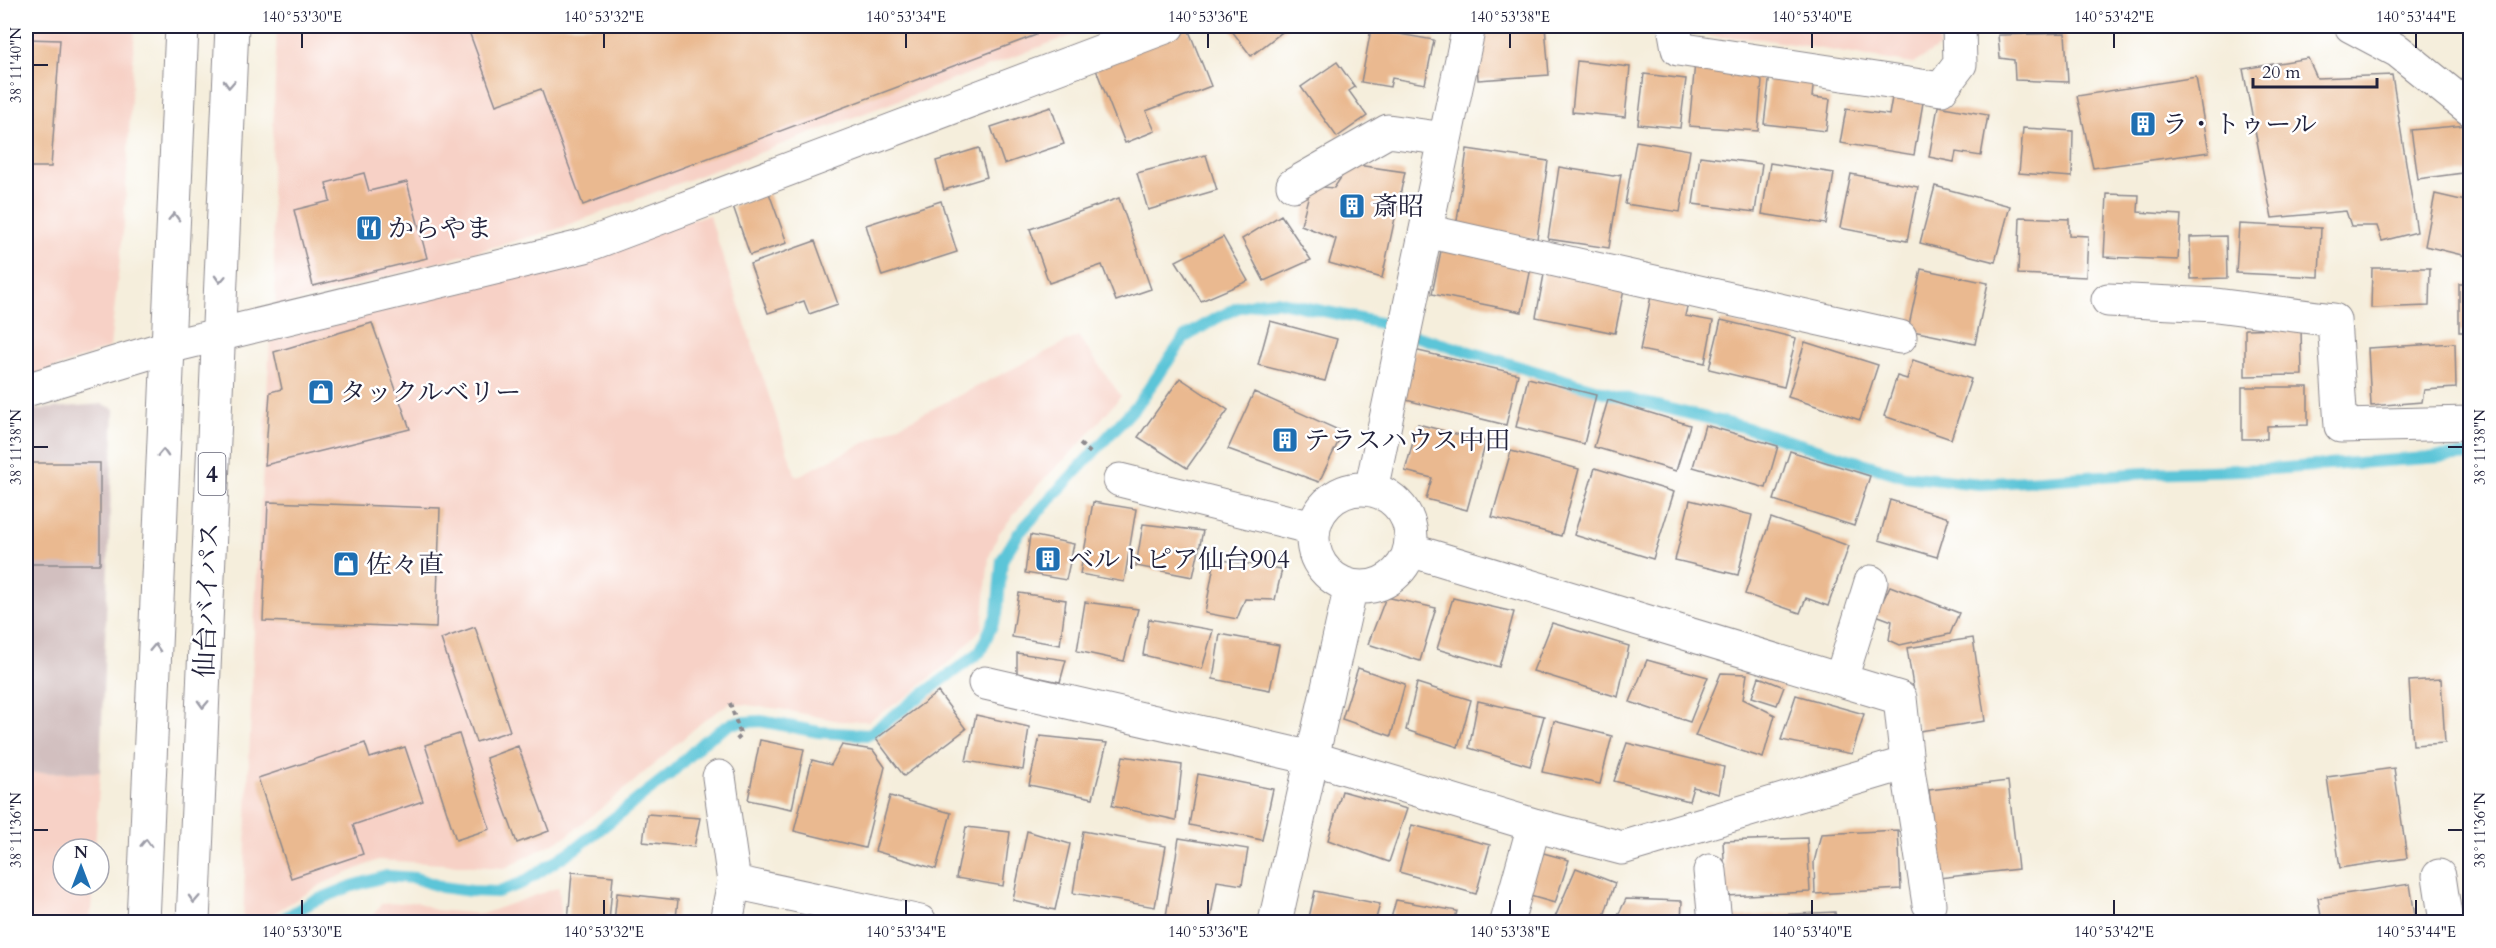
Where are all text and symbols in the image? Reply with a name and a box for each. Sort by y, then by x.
text: 140°53'30"E [262,7,342,27]
text: 140°53'32"E [564,7,644,27]
text: 140°53'34"E [866,7,946,27]
text: 140°53'36"E [1168,7,1248,27]
text: 140°53'38"E [1470,7,1550,27]
text: 140°53'40"E [1772,7,1852,27]
text: 140°53'42"E [2074,7,2154,27]
text: 140°53'44"E [2376,7,2456,27]
text: 38°11'40"N [6,27,26,103]
scale bar [2253,51,2378,89]
text: 20 m [2262,60,2301,85]
one-way arrow [223,79,236,88]
place label: ラ・トゥール [2162,107,2317,142]
building icon: ラ・トゥール [2128,109,2158,139]
place label: 斎昭 [1372,189,1424,224]
building icon: 斎昭 [1337,191,1367,221]
place label: からやま [388,211,492,246]
one-way arrow [167,212,180,221]
restaurant icon: からやま [354,213,384,243]
one-way arrow [214,274,227,283]
place label: タックルベリー [340,375,521,410]
shop icon: タックルベリー [306,377,336,407]
text: 38°11'38"N [6,409,26,485]
text: 38°11'38"N [2470,409,2490,485]
place label: テラスハウス中田 [1304,423,1510,458]
building icon: テラスハウス中田 [1270,425,1300,455]
one-way arrow [157,449,170,458]
road number: 4 [198,453,226,495]
street label: 仙台バイパス [187,522,227,678]
place label: ベルトピア仙台904 [1068,542,1290,577]
building icon: ベルトピア仙台904 [1033,544,1063,574]
place label: 佐々直 [366,547,444,582]
shop icon: 佐々直 [331,549,361,579]
one-way arrow [148,644,161,653]
one-way arrow [197,700,209,709]
text: 38°11'36"N [6,792,26,868]
text: 38°11'36"N [2470,792,2490,868]
north arrow [51,837,111,897]
one-way arrow [140,839,153,848]
text: N [74,842,88,864]
one-way arrow [188,895,201,904]
text: 140°53'30"E [262,922,342,942]
text: 140°53'32"E [564,922,644,942]
text: 140°53'34"E [866,922,946,942]
text: 140°53'36"E [1168,922,1248,942]
text: 140°53'38"E [1470,922,1550,942]
text: 140°53'40"E [1772,922,1852,942]
text: 140°53'42"E [2074,922,2154,942]
text: 140°53'44"E [2376,922,2456,942]

